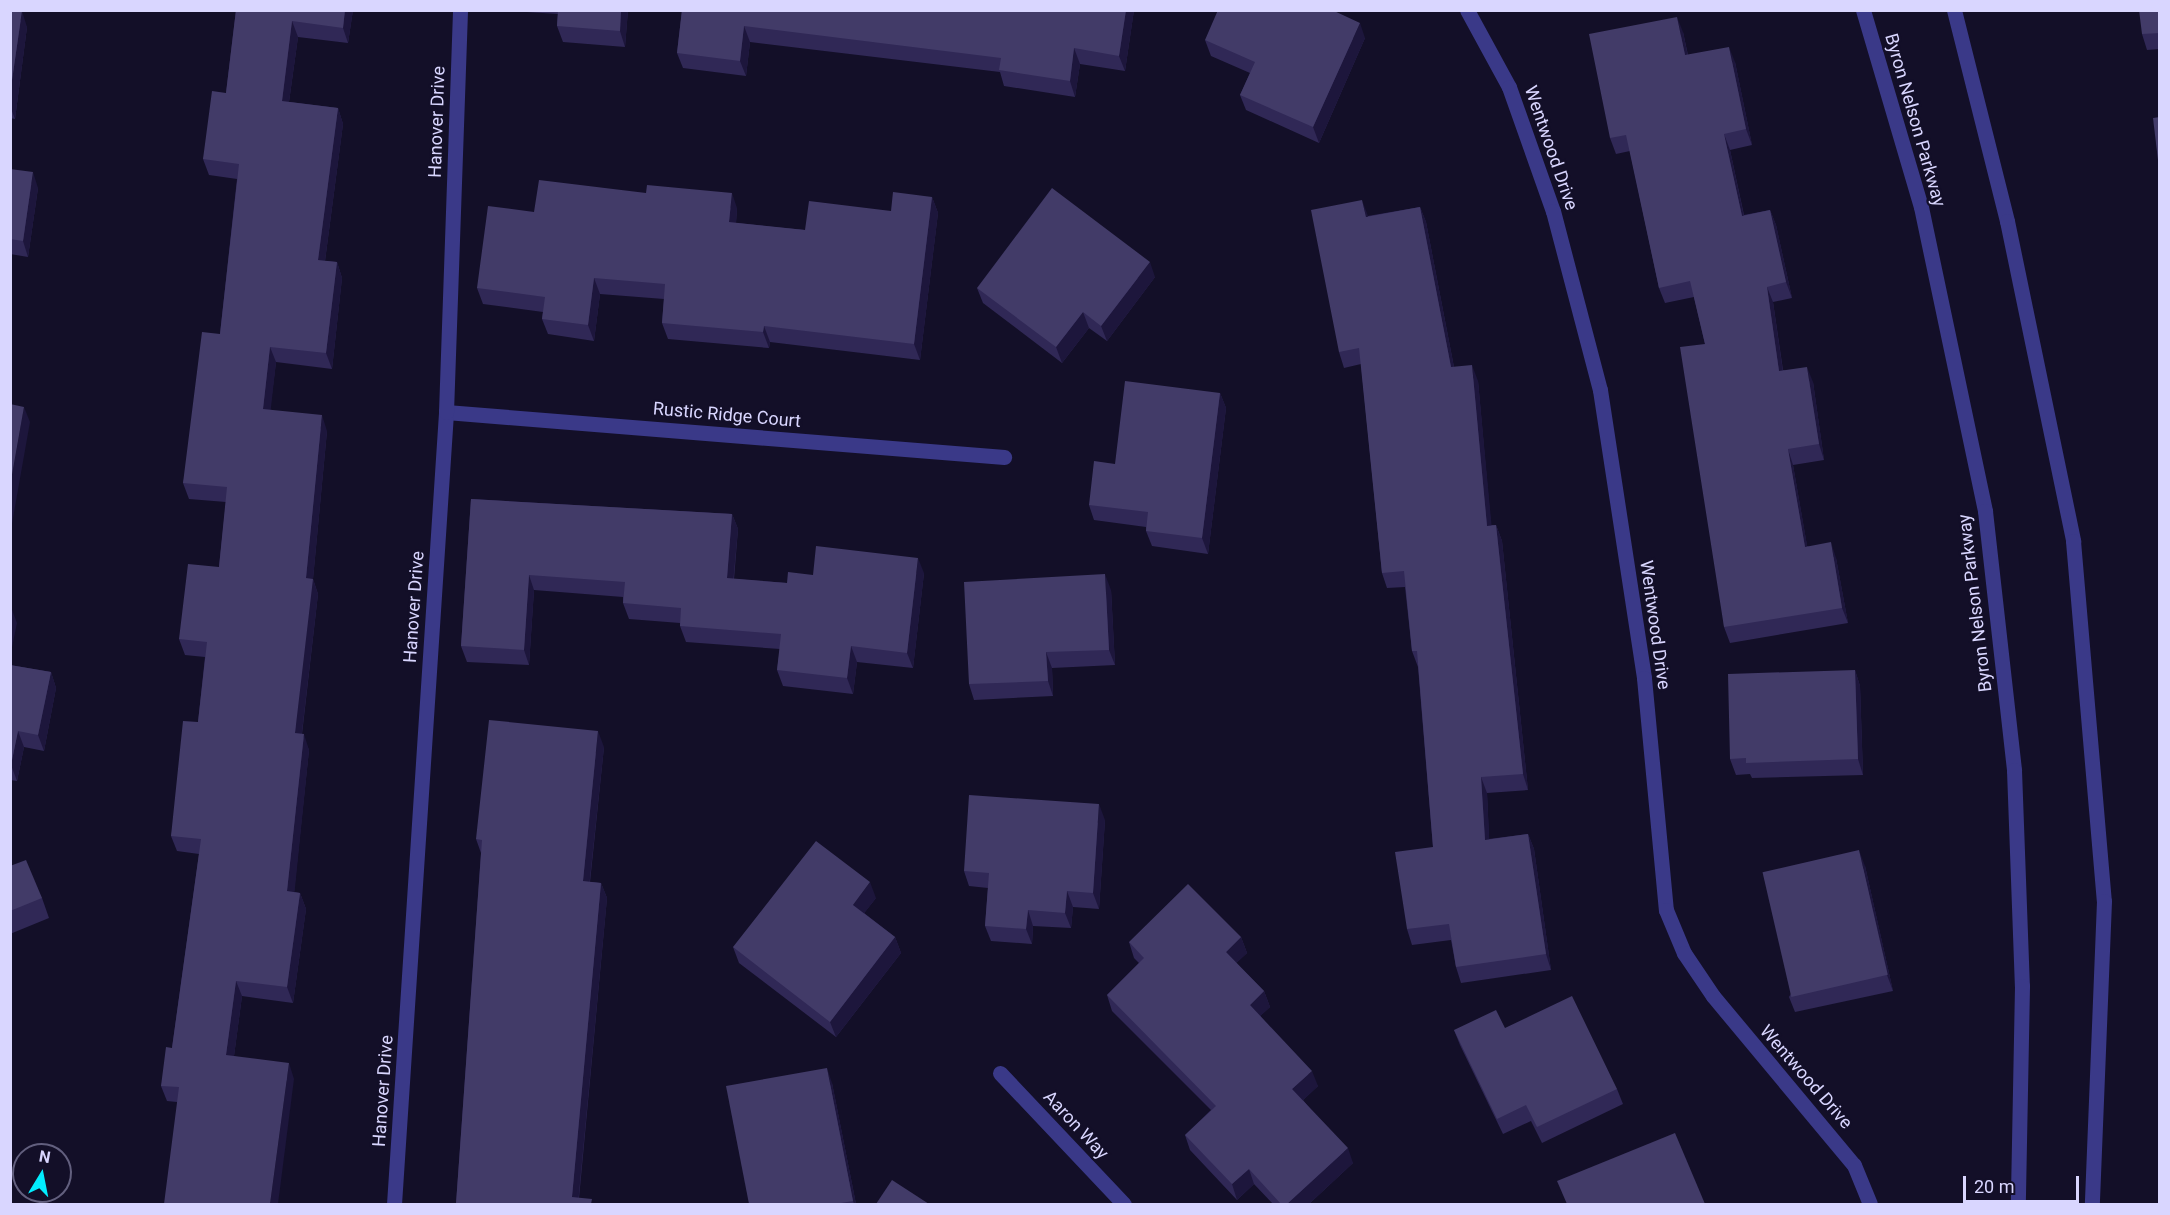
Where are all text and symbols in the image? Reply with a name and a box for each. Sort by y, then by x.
street label: Byron Nelson Parkway [1880,31,1950,209]
street label: Hanover Drive [424,66,450,178]
street label: Wentwood Drive [1520,83,1582,213]
street label: Rustic Ridge Court [652,398,802,432]
street label: Byron Nelson Parkway [1953,513,1997,693]
street label: Hanover Drive [399,550,429,664]
street label: Wentwood Drive [1635,559,1675,691]
street label: Wentwood Drive [1755,1021,1857,1133]
street label: Hanover Drive [368,1034,398,1148]
street label: Aaron Way [1039,1086,1113,1164]
north arrow [12,1143,72,1203]
text: N [38,1146,52,1167]
scale bar [1966,1164,2082,1202]
text: 20 m [1974,1176,2014,1197]

